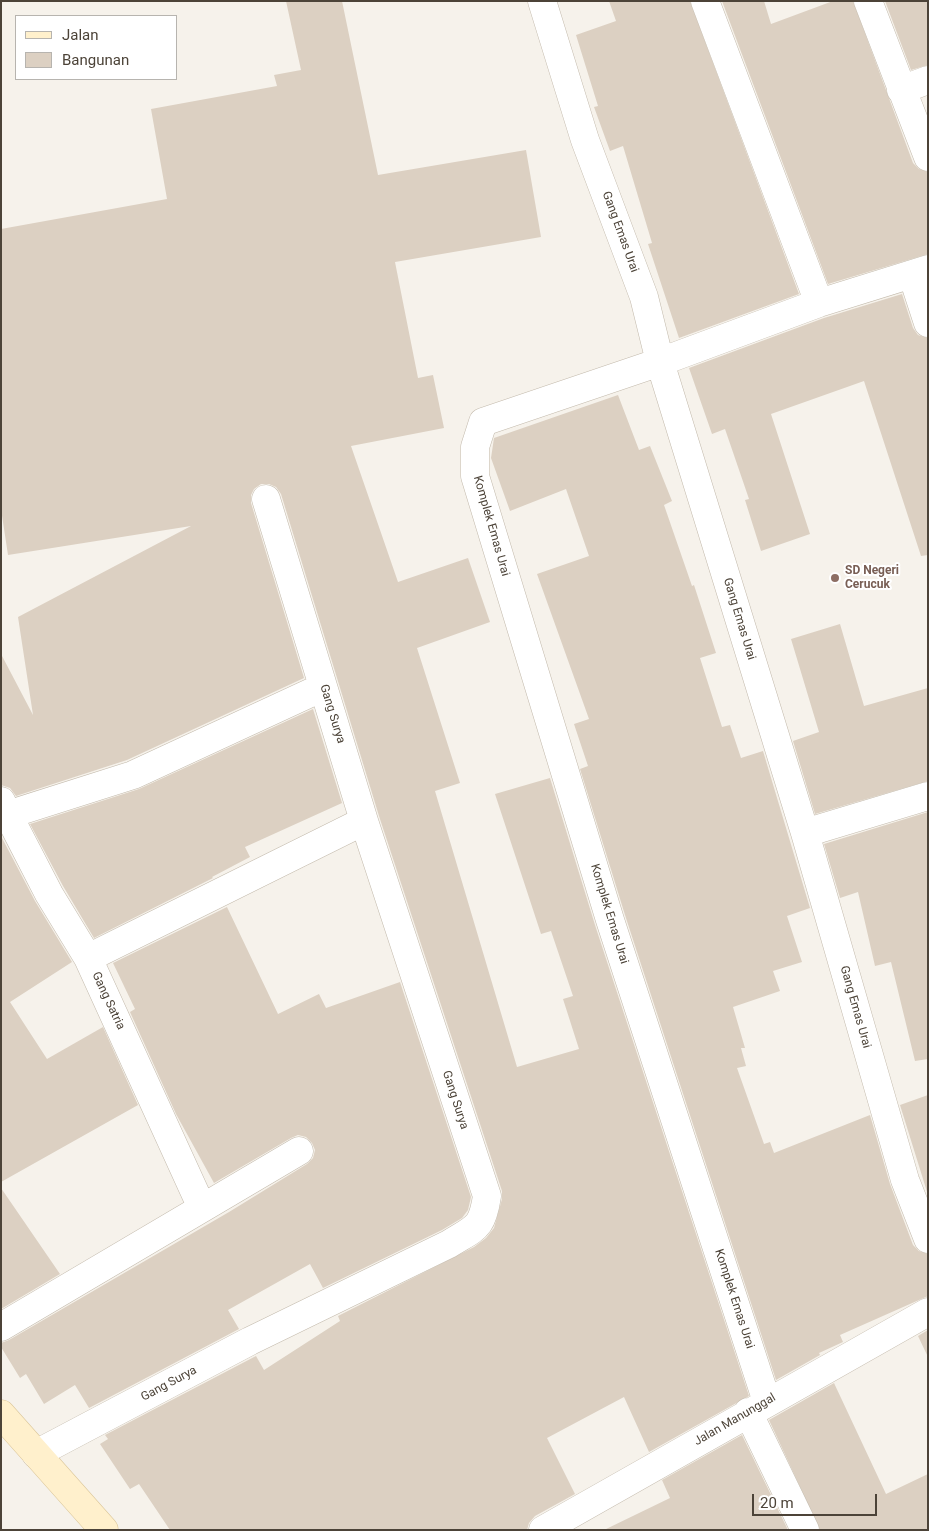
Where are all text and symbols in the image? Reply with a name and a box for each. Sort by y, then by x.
legend [15,15,178,80]
text: Jalan [62,26,99,44]
text: Bangunan [62,51,129,69]
street label: Gang Emas Urai [599,190,641,274]
street label: Komplek Emas Urai [470,474,512,578]
place label: SD Negeri Cerucuk [845,564,899,592]
marker: SD Negeri Cerucuk [829,572,841,584]
street label: Gang Emas Urai [720,576,758,662]
street label: Gang Surya [316,683,348,745]
street label: Komplek Emas Urai [587,862,631,966]
street label: Gang Emas Urai [836,964,874,1050]
street label: Gang Satria [88,970,128,1032]
street label: Gang Surya [439,1069,471,1131]
street label: Komplek Emas Urai [711,1247,757,1351]
street label: Gang Surya [139,1363,199,1405]
street label: Jalan Manunggal [692,1391,778,1449]
scale bar [754,1484,879,1516]
text: 20 m [760,1494,794,1512]

